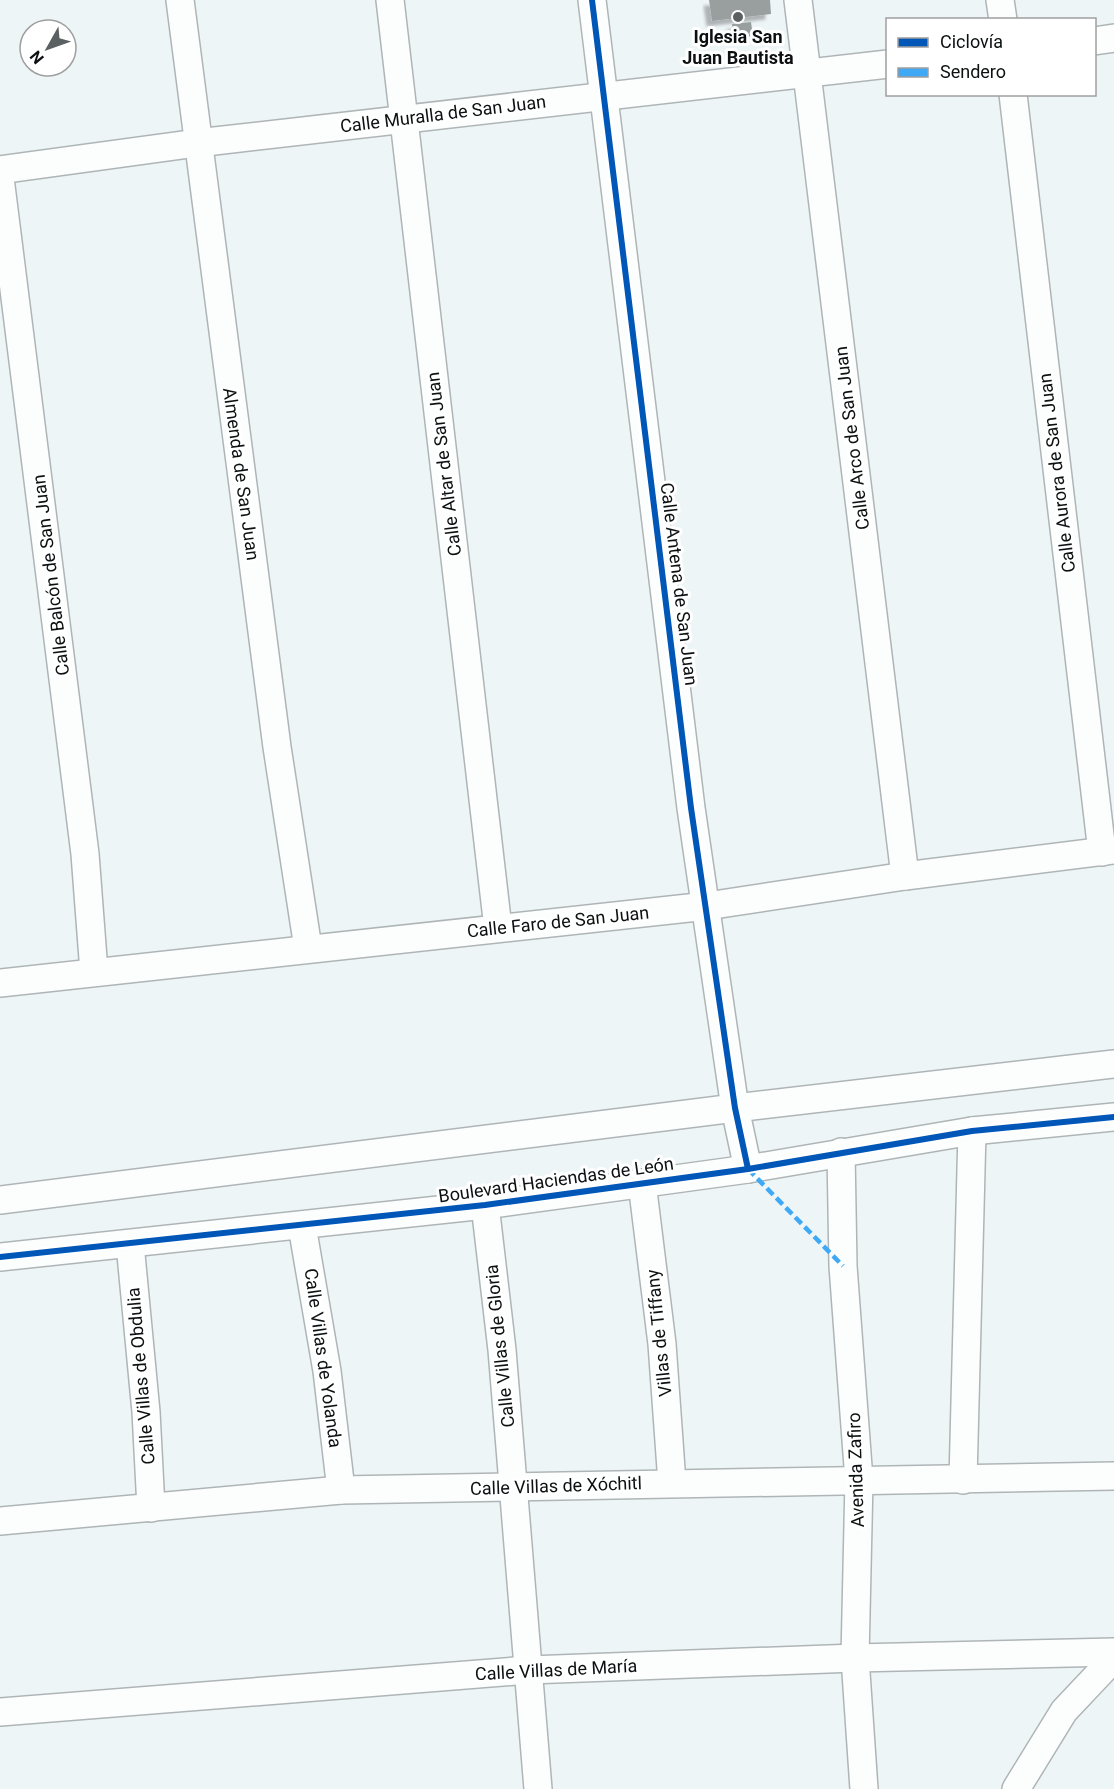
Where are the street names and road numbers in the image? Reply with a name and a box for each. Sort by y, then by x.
street label: Calle Muralla de San Juan [339,90,547,137]
street label: Calle Arco de San Juan [830,345,873,531]
street label: Calle Altar de San Juan [422,371,465,557]
street label: Calle Aurora de San Juan [1034,372,1079,574]
street label: Almenda de San Juan [219,386,264,562]
street label: Calle Balcón de San Juan [28,473,73,677]
street label: Calle Antena de San Juan [657,481,702,687]
street label: Calle Faro de San Juan [466,901,650,942]
street label: Boulevard Haciendas de León [437,1153,675,1206]
street label: Calle Villas de Gloria [481,1264,519,1429]
street label: Calle Villas de Yolanda [300,1267,346,1449]
street label: Villas de Tiffany [641,1268,676,1398]
street label: Calle Villas de Obdulia [122,1287,159,1465]
street label: Avenida Zafiro [843,1412,868,1528]
street label: Calle Villas de Xóchitl [470,1472,642,1499]
street label: Calle Villas de María [474,1655,638,1684]

